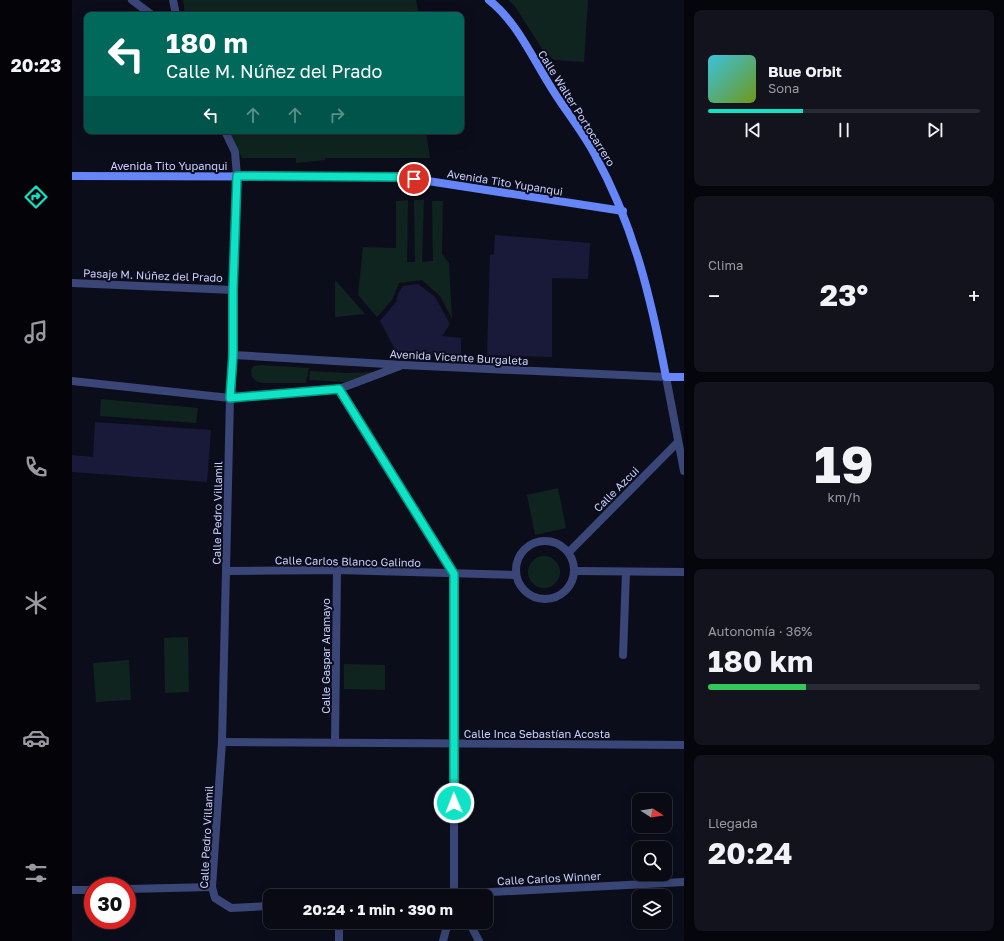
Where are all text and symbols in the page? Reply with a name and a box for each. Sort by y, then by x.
text: 180 m [166,26,248,59]
icon: left [100,28,152,80]
street label: Calle Walter Portocarrero [536,48,618,169]
text: 20:23 [11,54,61,76]
text: Calle M. Núñez del Prado [166,60,382,82]
text: Blue Orbit [768,62,842,80]
text: Sona [768,80,799,96]
icon: left [200,104,222,126]
icon: ahead [242,104,264,126]
icon: ahead [284,104,306,126]
icon: right [326,104,348,126]
icon: previous [742,119,764,141]
icon: pause [833,119,855,141]
icon: next [924,119,946,141]
street label: Avenida Tito Yupanqui [110,159,228,172]
pin [397,162,431,196]
street label: Avenida Tito Yupanqui [446,166,564,198]
icon: arrive [403,168,425,190]
icon: directions [22,183,50,211]
text: Clima [708,257,743,273]
street label: Pasaje M. Núñez del Prado [83,266,224,284]
text: 23° [820,277,868,313]
text: − [708,282,720,309]
text: + [968,282,980,309]
icon: music [22,318,50,346]
street label: Avenida Vicente Burgaleta [389,347,529,367]
text: 19 [814,432,874,494]
icon: phone [22,453,50,481]
street label: Calle Pedro Villamil [210,461,224,565]
street label: Calle Azcui [591,464,641,514]
text: km/h [827,489,861,505]
street label: Calle Carlos Blanco Galindo [275,553,422,569]
icon: climate [22,589,50,617]
street label: Calle Gaspar Aramayo [319,598,332,714]
text: Autonomía · 36% [708,623,812,639]
text: 180 km [708,643,813,679]
icon: car [22,724,50,752]
street label: Calle Inca Sebastían Acosta [464,727,610,740]
position arrow [433,782,475,824]
street label: Calle Pedro Villamil [197,785,215,889]
north arrow [632,793,672,833]
map controls [632,793,672,929]
text: Llegada [708,815,758,831]
text: 20:24 [708,835,792,871]
button: search [632,841,672,881]
icon: filters [22,859,50,887]
street label: Calle Carlos Winner [497,869,602,887]
speed limit sign: 30 [84,877,136,929]
button: layers [632,889,672,929]
text: 20:24 · 1 min · 390 m [303,900,453,918]

